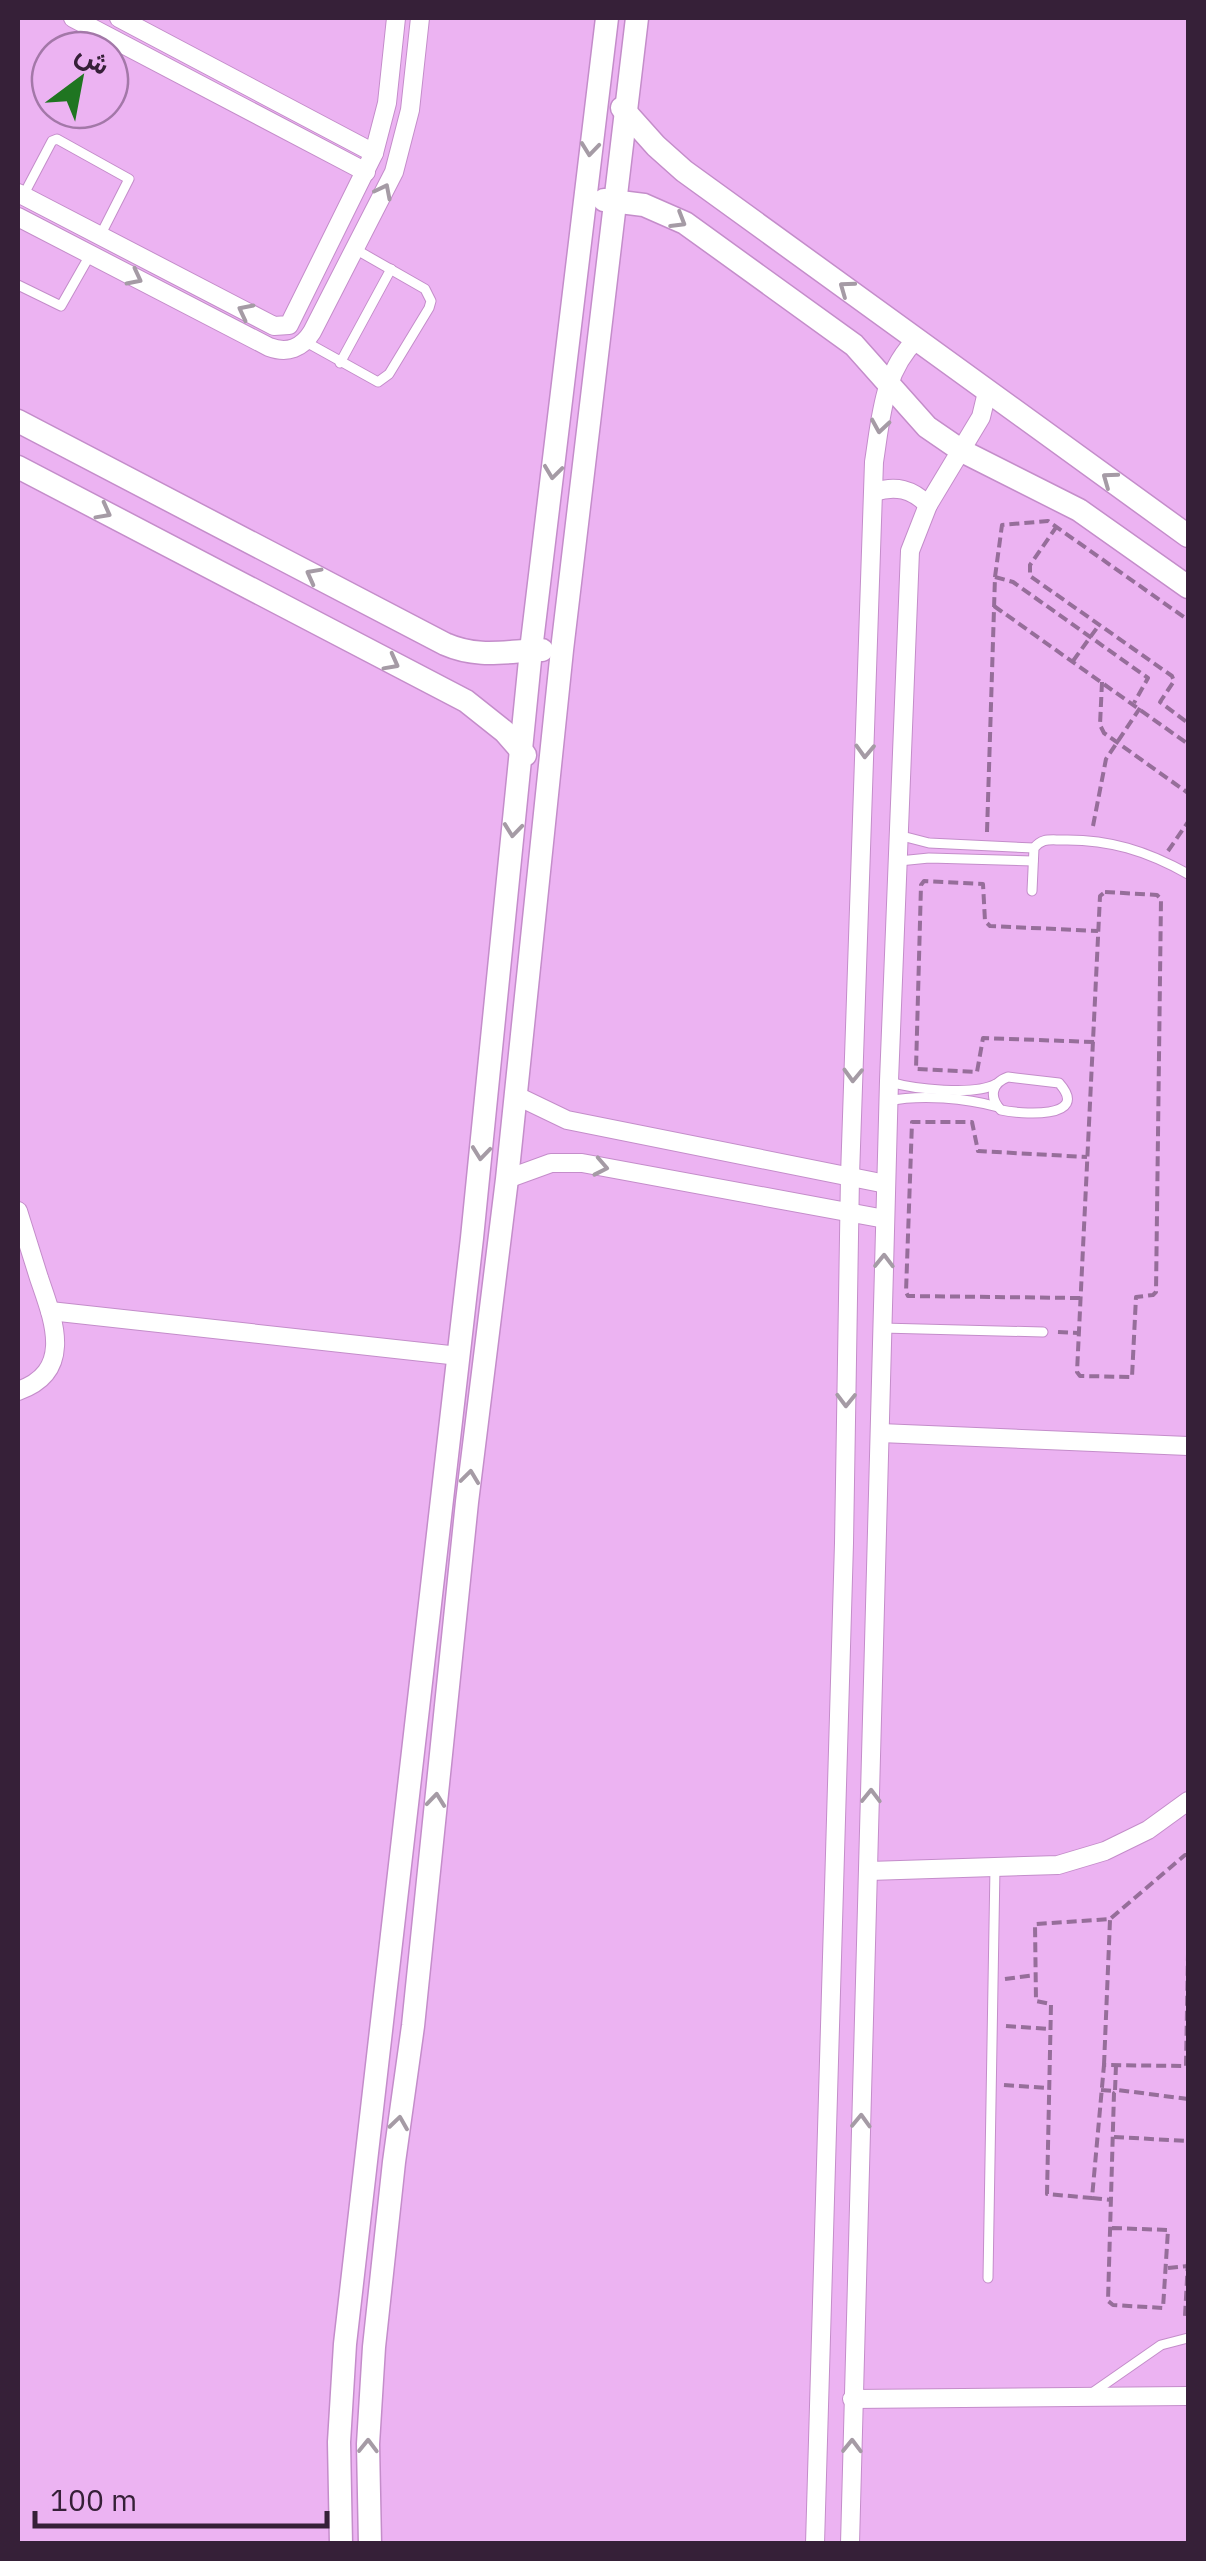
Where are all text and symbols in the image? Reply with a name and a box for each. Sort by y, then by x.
north arrow [30,30,130,130]
text: ش [69,34,118,83]
one-way arrow [580,141,602,157]
one-way arrow [372,183,391,201]
one-way arrow [668,208,686,227]
one-way arrow [125,266,143,285]
one-way arrow [839,282,858,300]
one-way arrow [238,304,256,323]
one-way arrow [870,418,891,434]
one-way arrow [543,463,564,480]
one-way arrow [1102,473,1120,491]
one-way arrow [93,500,111,519]
one-way arrow [305,568,323,587]
one-way arrow [382,650,400,670]
one-way arrow [855,743,876,759]
one-way arrow [503,822,525,838]
one-way arrow [843,1068,864,1084]
one-way arrow [470,1145,492,1161]
one-way arrow [592,1155,609,1176]
one-way arrow [873,1253,895,1268]
one-way arrow [835,1394,857,1409]
one-way arrow [459,1468,480,1484]
one-way arrow [861,1788,882,1804]
one-way arrow [425,1791,446,1807]
one-way arrow [851,2113,872,2129]
one-way arrow [388,2114,409,2131]
one-way arrow [358,2438,379,2454]
one-way arrow [841,2438,862,2454]
scale bar [35,2466,328,2528]
text: 100 m [50,2480,137,2519]

